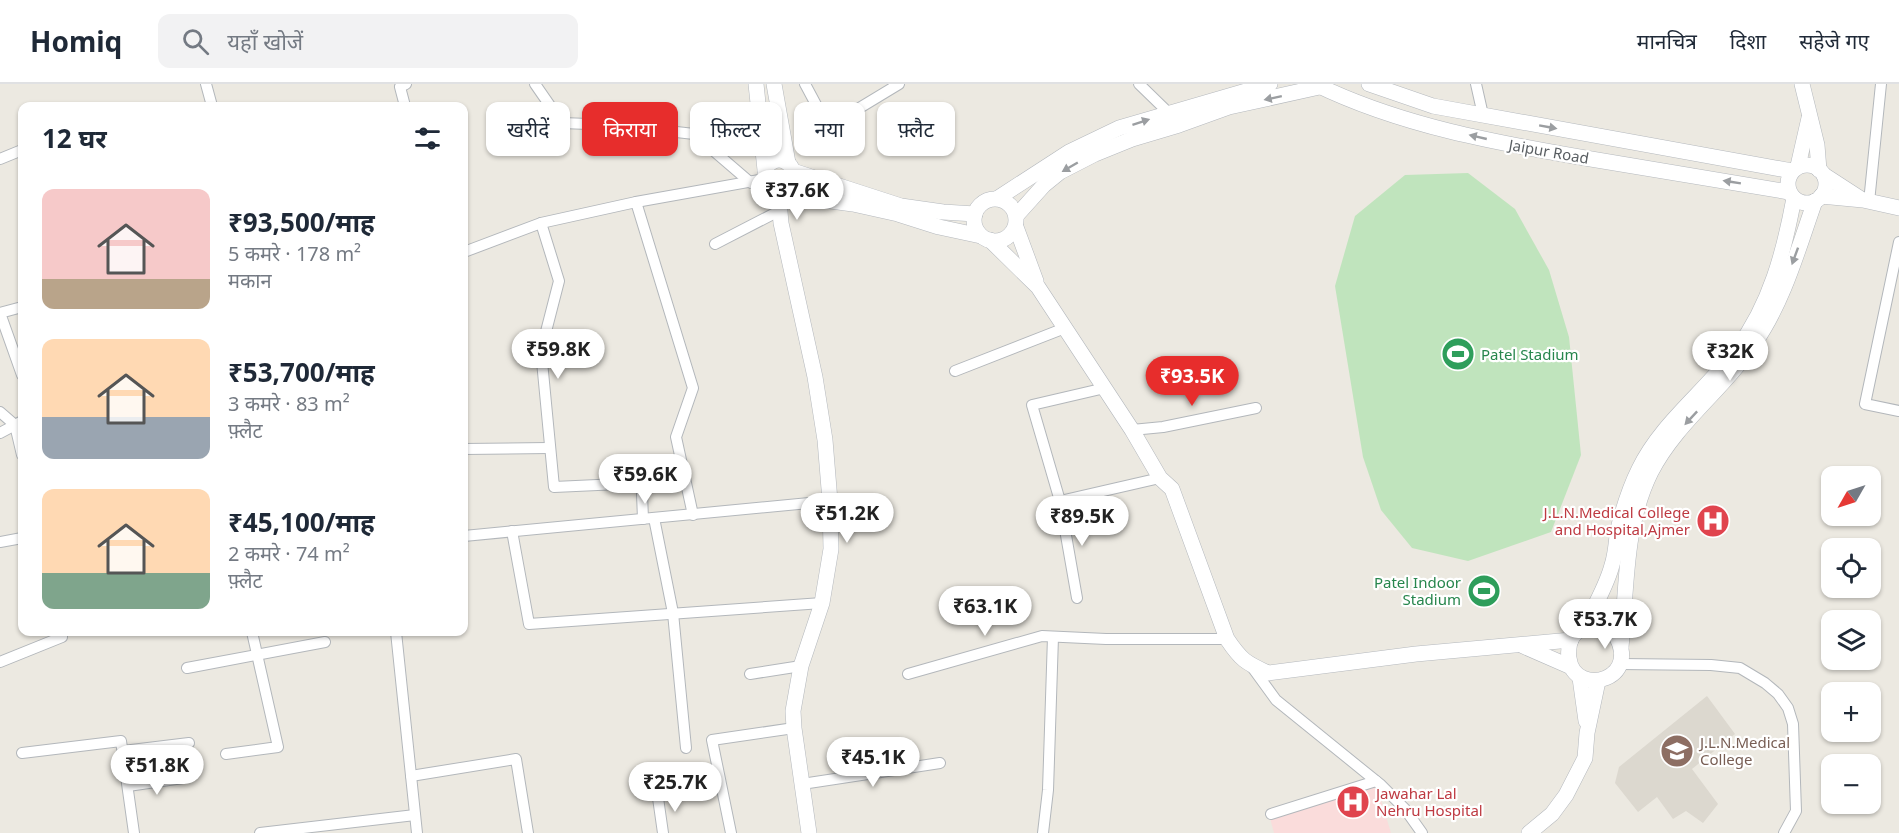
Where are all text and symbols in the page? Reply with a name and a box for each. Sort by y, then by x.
search box [158,14,578,68]
text: Homiq [30,22,122,60]
icon: search [179,25,212,58]
text: यहाँ खोजें [227,26,303,56]
text: मानचित्र [1637,27,1697,55]
text: दिशा [1730,27,1766,55]
text: सहेजे गए [1799,27,1869,55]
one-way arrow [1264,93,1282,103]
chip: खरीदें [486,102,570,156]
chip: किराया [582,102,678,156]
chip: फ़िल्टर [690,102,782,156]
chip: नया [794,102,865,156]
chip: फ़्लैट [877,102,955,156]
one-way arrow [1132,116,1150,126]
text: 12 घर [42,120,107,156]
icon: filters [411,122,444,155]
one-way arrow [1539,122,1558,131]
one-way arrow [1468,132,1487,141]
street label: Jaipur Road [1505,134,1591,168]
one-way arrow [1061,162,1078,172]
pin: ₹37.6K [748,170,846,221]
text: ₹37.6K [765,176,829,203]
one-way arrow [1722,177,1741,186]
text: ₹93,500/माह [228,204,375,240]
icon: home [90,213,162,285]
text: 5 कमरे · 178 m² [228,240,361,267]
one-way arrow [1790,247,1800,265]
text: मकान [228,267,272,294]
pin: ₹59.8K [509,329,607,380]
pin: ₹32K [1694,331,1766,382]
text: ₹59.8K [526,335,590,362]
sports icon: Patel Stadium [1440,336,1476,372]
text: ₹32K [1706,337,1754,364]
place label: Patel Stadium [1481,344,1579,364]
text: ₹53,700/माह [228,354,375,390]
pin: ₹93.5K [1143,356,1241,407]
text: ₹93.5K [1160,362,1224,389]
icon: home [90,363,162,435]
text: 3 कमरे · 83 m² [228,390,350,417]
one-way arrow [1684,411,1698,426]
text: फ़्लैट [228,417,263,444]
pin: ₹59.6K [596,454,694,505]
text: ₹59.6K [613,460,677,487]
north arrow [1821,466,1881,526]
map controls [1821,466,1881,814]
pin: ₹51.2K [798,493,896,544]
pin: ₹89.5K [1033,496,1131,547]
text: ₹51.2K [815,499,879,526]
text: ₹89.5K [1050,502,1114,529]
place label: J.L.N.Medical College and Hospital,Ajmer [1542,502,1690,539]
hospital icon: J.L.N.Medical College and Hospital,Ajmer [1695,503,1731,539]
text: ₹45,100/माह [228,504,375,540]
icon: home [90,513,162,585]
button: locate [1821,538,1881,598]
text: 2 कमरे · 74 m² [228,540,350,567]
text: फ़्लैट [228,567,263,594]
place label: Patel Indoor Stadium [1374,572,1461,609]
sports icon: Patel Indoor Stadium [1466,573,1502,609]
pin: ₹63.1K [936,586,1034,637]
text: ₹63.1K [953,592,1017,619]
pin: ₹53.7K [1556,599,1654,650]
text: ₹53.7K [1573,605,1637,632]
button: layers [1821,610,1881,670]
button: + [1821,682,1881,742]
place label: J.L.N.Medical College [1698,732,1790,769]
school or university icon: J.L.N.Medical College [1659,733,1695,769]
pin: ₹45.1K [824,737,922,788]
text: ₹45.1K [841,743,905,770]
pin: ₹51.8K [108,745,206,796]
text: ₹51.8K [125,751,189,778]
button: − [1821,754,1881,814]
pin: ₹25.7K [626,762,724,813]
text: ₹25.7K [643,768,707,795]
place label: Jawahar Lal Nehru Hospital [1374,783,1483,820]
hospital icon: Jawahar Lal Nehru Hospital [1335,784,1371,820]

